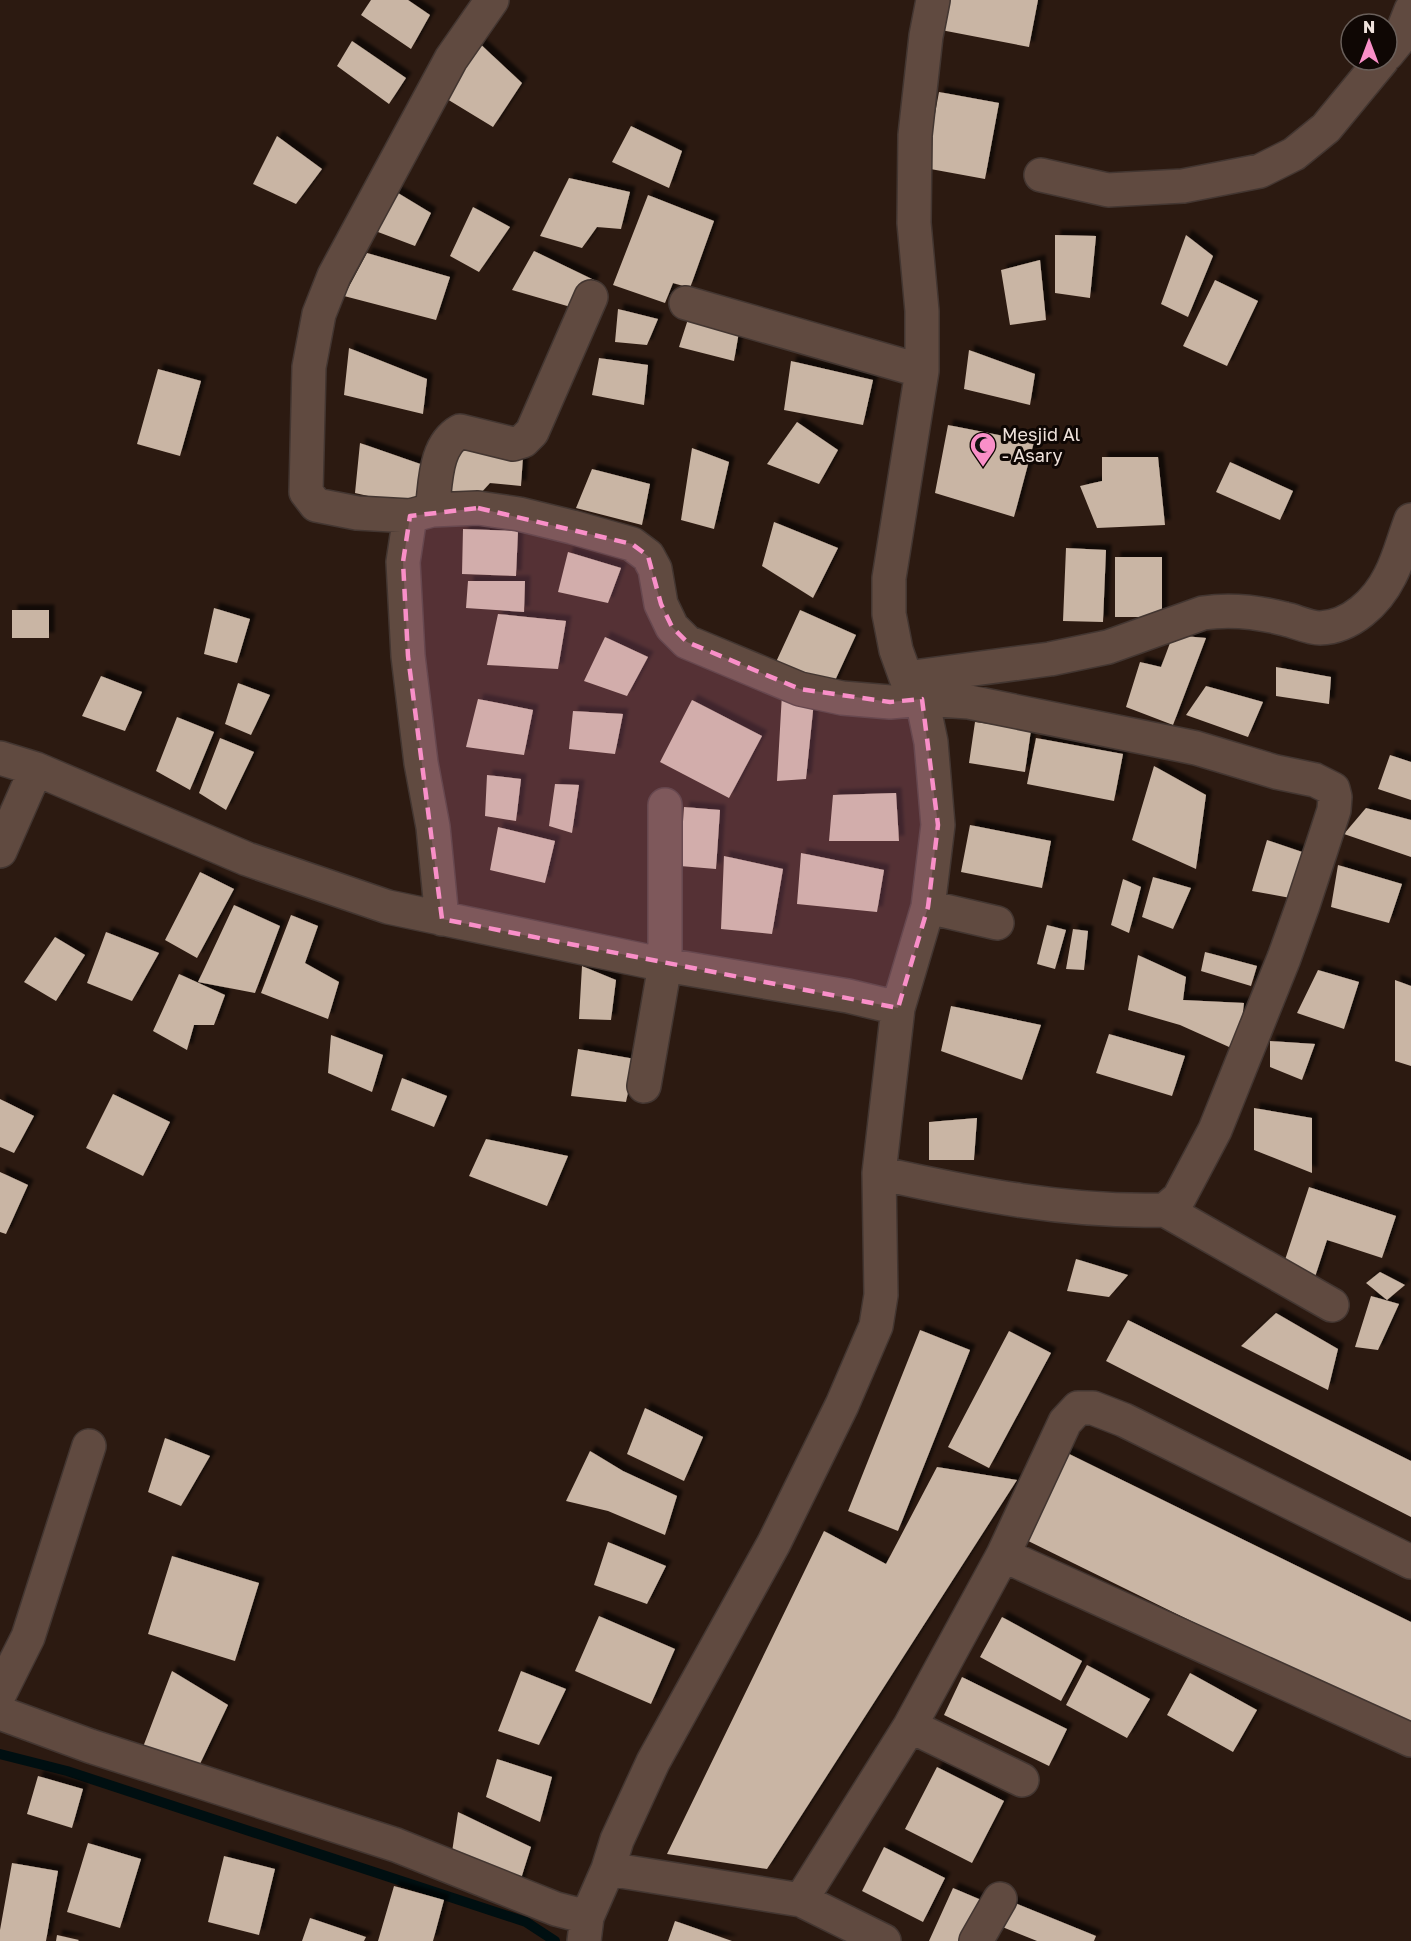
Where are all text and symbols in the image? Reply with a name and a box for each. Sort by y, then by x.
north arrow [1339,12,1399,72]
text: N [1363,17,1375,37]
place label: Mesjid Al - Asary [1002,423,1080,466]
mosque icon: Mesjid Al - Asary [968,430,998,468]

